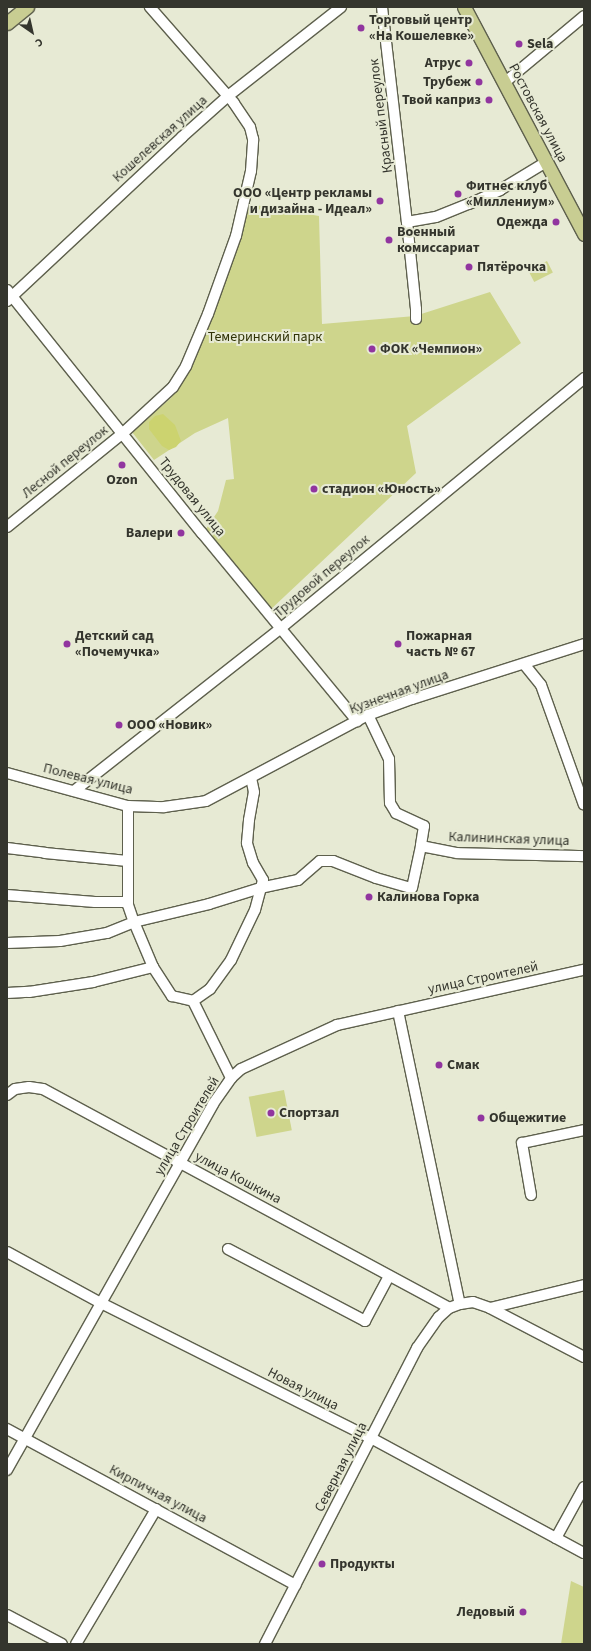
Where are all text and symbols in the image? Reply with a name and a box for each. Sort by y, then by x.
north arrow [12,12,52,52]
place label: Торговый центр «На Кошелевке» [369,12,474,44]
marker: Торговый центр «На Кошелевке» [356,23,366,33]
text: С [32,34,46,50]
place label: Sela [527,36,553,52]
marker: Sela [514,39,524,49]
place label: Атрус [425,55,461,71]
street label: Красный переулок [366,58,396,174]
marker: Атрус [464,58,474,68]
street label: Ростовская улица [505,61,571,165]
place label: Трубеж [423,74,471,90]
marker: Трубеж [474,77,484,87]
street label: Кошелевская улица [109,92,211,186]
place label: Твой каприз [402,92,481,108]
marker: Твой каприз [484,95,494,105]
place label: Фитнес клуб «Миллениум» [466,178,554,210]
place label: ООО «Центр рекламы и дизайна - Идеал» [233,185,372,218]
marker: Фитнес клуб «Миллениум» [453,189,463,199]
marker: ООО «Центр рекламы и дизайна - Идеал» [375,196,385,206]
place label: Одежда [496,214,548,230]
marker: Одежда [551,217,561,227]
place label: Военный комиссариат [397,224,480,256]
marker: Военный комиссариат [384,235,394,245]
place label: Пятёрочка [477,259,546,275]
marker: Пятёрочка [464,262,474,272]
park label: Темеринский парк [208,329,322,345]
place label: ФОК «Чемпион» [380,341,482,357]
marker: ФОК «Чемпион» [367,344,377,354]
street label: Лесной переулок [18,422,112,502]
street label: Трудовая улица [155,454,229,540]
marker: Ozon [117,460,127,470]
place label: Ozon [106,472,138,488]
place label: стадион «Юность» [322,481,441,497]
marker: стадион «Юность» [309,484,319,494]
place label: Валери [126,525,173,541]
marker: Валери [176,528,186,538]
street label: Трудовой переулок [271,531,373,621]
place label: Детский сад «Почемучка» [75,628,160,660]
place label: Пожарная часть № 67 [406,628,476,660]
marker: Детский сад «Почемучка» [62,639,72,649]
marker: Пожарная часть № 67 [393,639,403,649]
street label: Кузнечная улица [347,666,451,718]
place label: ООО «Новик» [127,717,212,733]
marker: ООО «Новик» [114,720,124,730]
street label: Полевая улица [41,760,135,798]
street label: Калининская улица [448,828,570,850]
place label: Калинова Горка [377,889,479,905]
marker: Калинова Горка [364,892,374,902]
street label: улица Строителей [426,958,540,998]
place label: Смак [447,1057,479,1073]
marker: Смак [434,1060,444,1070]
street label: улица Строителей [151,1074,223,1178]
place label: Спортзал [279,1105,339,1121]
marker: Спортзал [266,1108,276,1118]
place label: Общежитие [489,1110,566,1126]
marker: Общежитие [476,1113,486,1123]
street label: улица Кошкина [192,1148,284,1208]
street label: Новая улица [265,1364,341,1414]
street label: Северная улица [311,1419,371,1515]
street label: Кирпичная улица [106,1461,210,1527]
place label: Продукты [330,1556,395,1572]
marker: Продукты [317,1559,327,1569]
place label: Ледовый [457,1604,515,1620]
marker: Ледовый [518,1607,528,1617]

